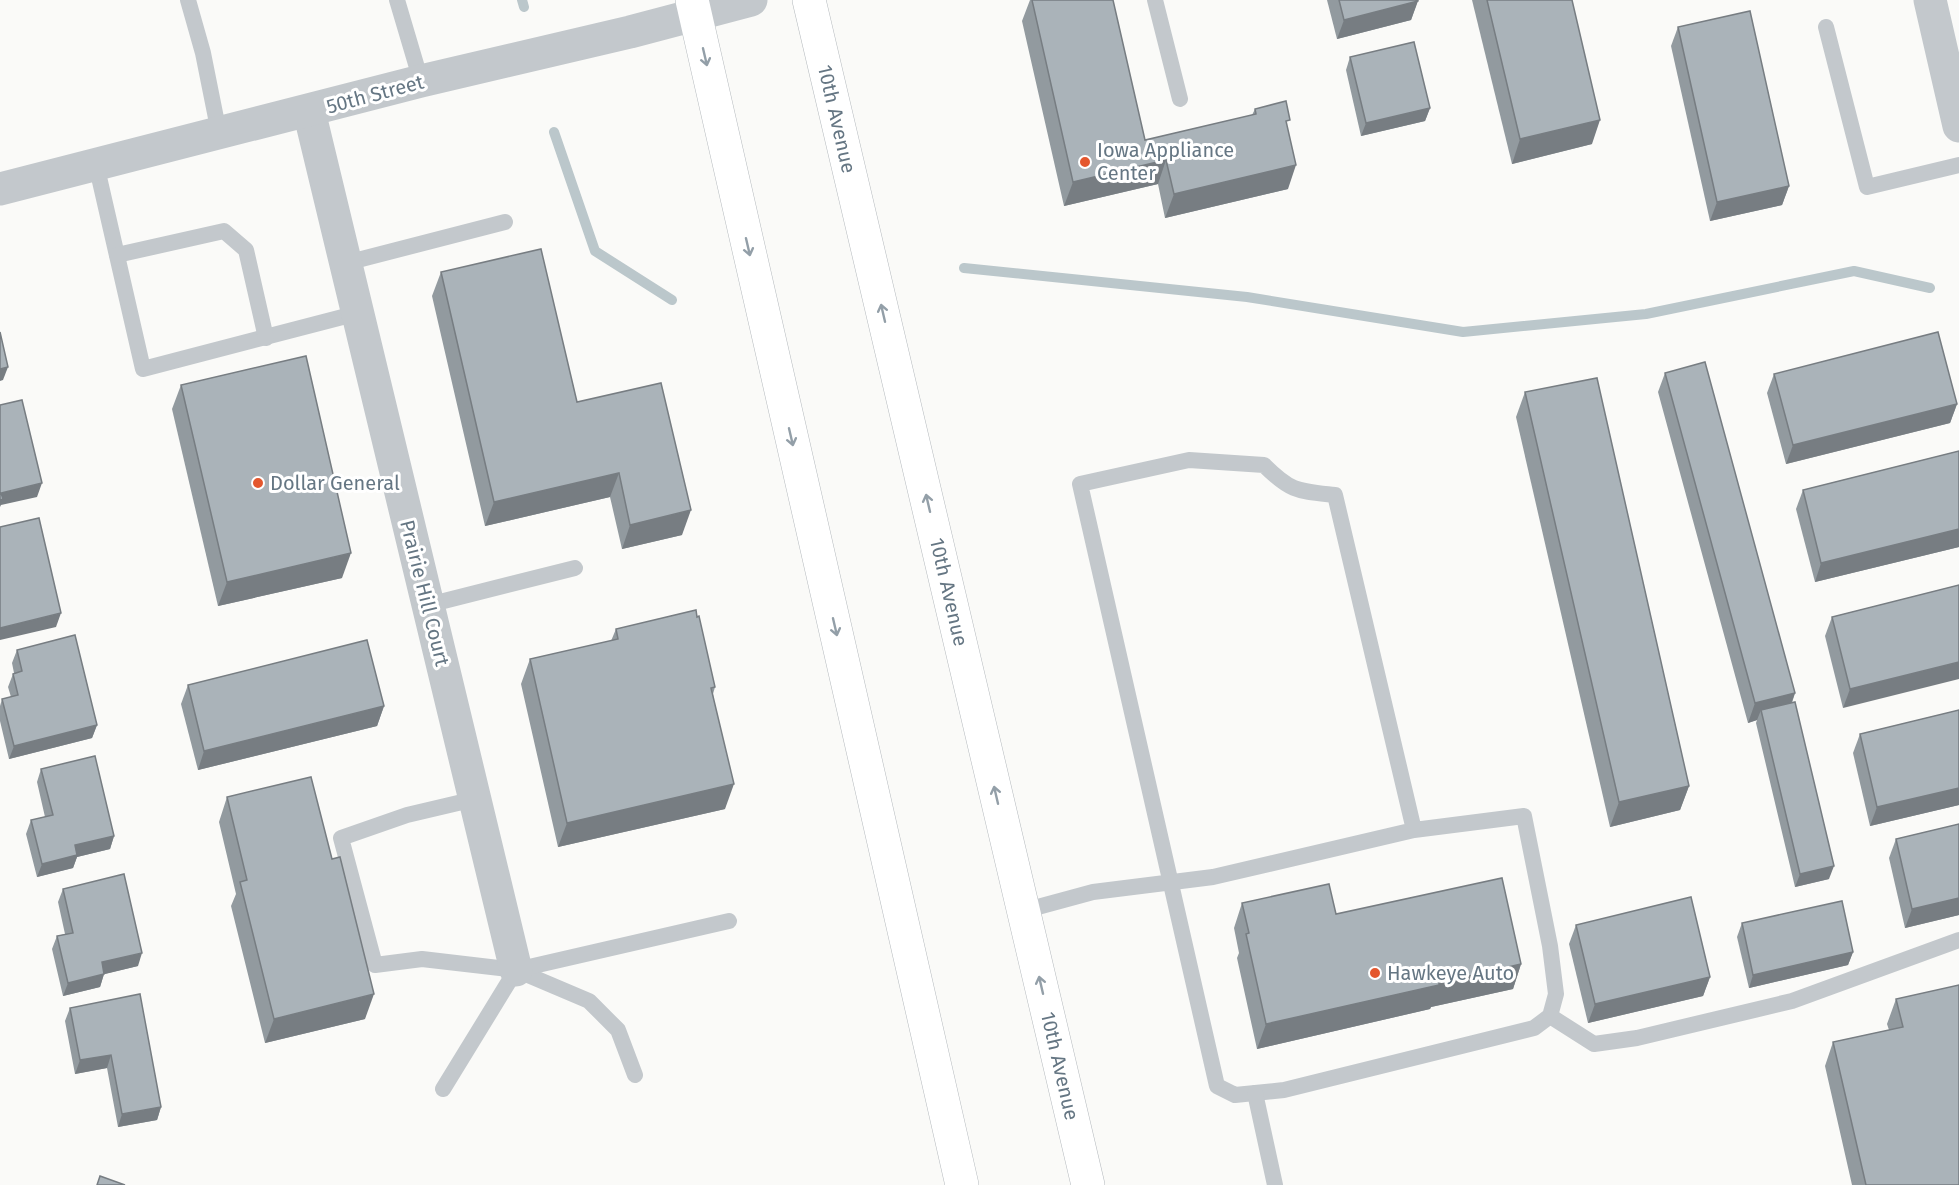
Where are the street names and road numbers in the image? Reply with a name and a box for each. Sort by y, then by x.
street label: 10th Avenue [813,62,861,176]
street label: 50th Street [324,69,427,118]
street label: Prairie Hill Court [395,517,455,669]
street label: 10th Avenue [925,535,973,649]
street label: 10th Avenue [1036,1009,1084,1123]

